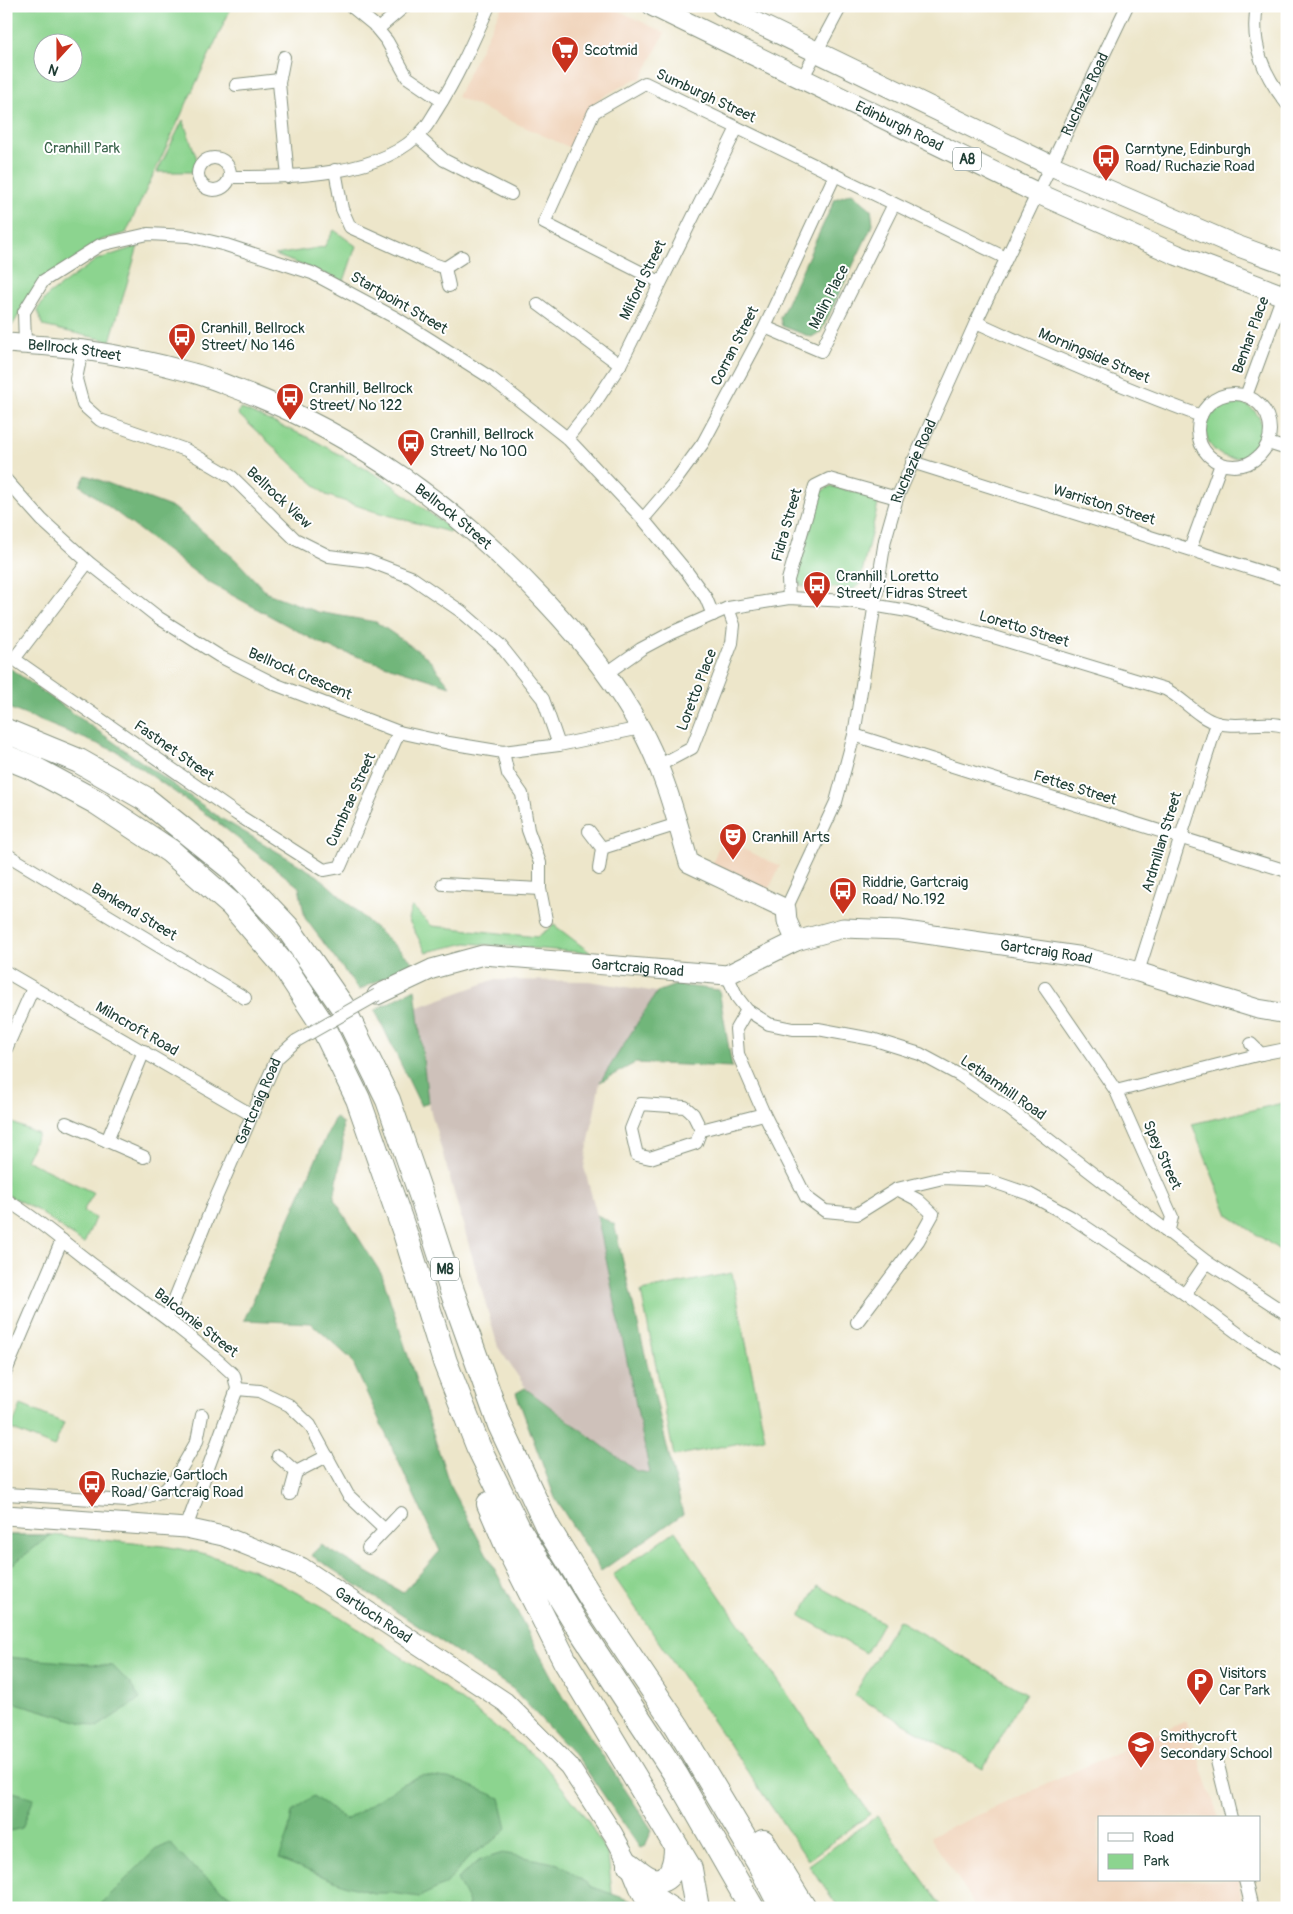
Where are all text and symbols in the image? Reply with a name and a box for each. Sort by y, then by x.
north arrow [32,32,82,82]
supermarket icon: Scotmid [550,35,580,74]
place label: Scotmid [584,41,638,60]
street label: Ruchazie Road [1057,49,1113,139]
text: N [46,60,61,79]
street label: Sumburgh Street [653,65,760,128]
street label: Edinburgh Road [852,96,946,155]
park label: Cranhill Park [44,139,121,158]
place label: Carntyne, Edinburgh Road/ Ruchazie Road [1125,140,1255,176]
bus stop icon: Carntyne, Edinburgh Road/ Ruchazie Road [1091,143,1121,182]
road number: A8 [953,148,981,170]
street label: Milford Street [615,236,671,323]
street label: Malin Place [805,261,854,332]
street label: Startpoint Street [347,267,452,339]
street label: Benhar Place [1228,293,1274,376]
street label: Corran Street [707,302,764,389]
place label: Cranhill, Bellrock Street/ No 146 [201,319,305,355]
bus stop icon: Cranhill, Bellrock Street/ No 146 [167,322,197,361]
street label: Morningside Street [1035,324,1154,388]
street label: Bellrock Street [27,335,124,366]
place label: Cranhill, Bellrock Street/ No 122 [309,379,413,415]
bus stop icon: Cranhill, Bellrock Street/ No 122 [275,382,305,421]
street label: Ruchazie Road [887,416,941,505]
place label: Cranhill, Bellrock Street/ No 100 [430,425,534,461]
bus stop icon: Cranhill, Bellrock Street/ No 100 [396,428,426,467]
street label: Bellrock View [242,463,316,533]
street label: Bellrock Street [411,479,497,554]
street label: Warriston Street [1050,480,1158,530]
street label: Fidra Street [767,485,807,564]
place label: Cranhill, Loretto Street/ Fidras Street [836,567,968,603]
bus stop icon: Cranhill, Loretto Street/ Fidras Street [802,570,832,609]
street label: Loretto Street [977,606,1072,652]
street label: Bellrock Crescent [245,644,356,705]
street label: Loretto Place [673,646,722,734]
street label: Fastnet Street [130,716,219,786]
street label: Cumbrae Street [322,749,381,850]
street label: Fettes Street [1031,766,1120,810]
street label: Ardmillan Street [1138,788,1187,895]
theatre icon: Cranhill Arts [718,822,748,861]
place label: Cranhill Arts [752,828,830,847]
place label: Riddrie, Gartcraig Road/ No.192 [862,873,968,909]
bus stop icon: Riddrie, Gartcraig Road/ No.192 [828,876,858,915]
street label: Bankend Street [88,879,181,946]
street label: Gartcraig Road [999,935,1094,968]
street label: Gartcraig Road [591,954,685,981]
street label: Milncroft Road [92,998,182,1060]
street label: Lethamhill Road [956,1051,1050,1125]
street label: Gartcraig Road [231,1055,285,1148]
street label: Spey Street [1138,1118,1186,1193]
road number: M8 [431,1258,459,1280]
street label: Balcomie Street [150,1284,243,1362]
place label: Ruchazie, Gartloch Road/ Gartcraig Road [111,1466,244,1502]
bus stop icon: Ruchazie, Gartloch Road/ Gartcraig Road [77,1469,107,1508]
street label: Gartloch Road [331,1582,416,1647]
place label: Visitors Car Park [1219,1664,1271,1700]
parking icon: Visitors Car Park [1185,1667,1215,1706]
place label: Smithycroft Secondary School [1160,1727,1273,1763]
school or university icon: Smithycroft Secondary School [1126,1730,1156,1769]
legend [1098,1816,1260,1882]
text: Road [1143,1828,1174,1847]
text: Park [1143,1852,1170,1871]

